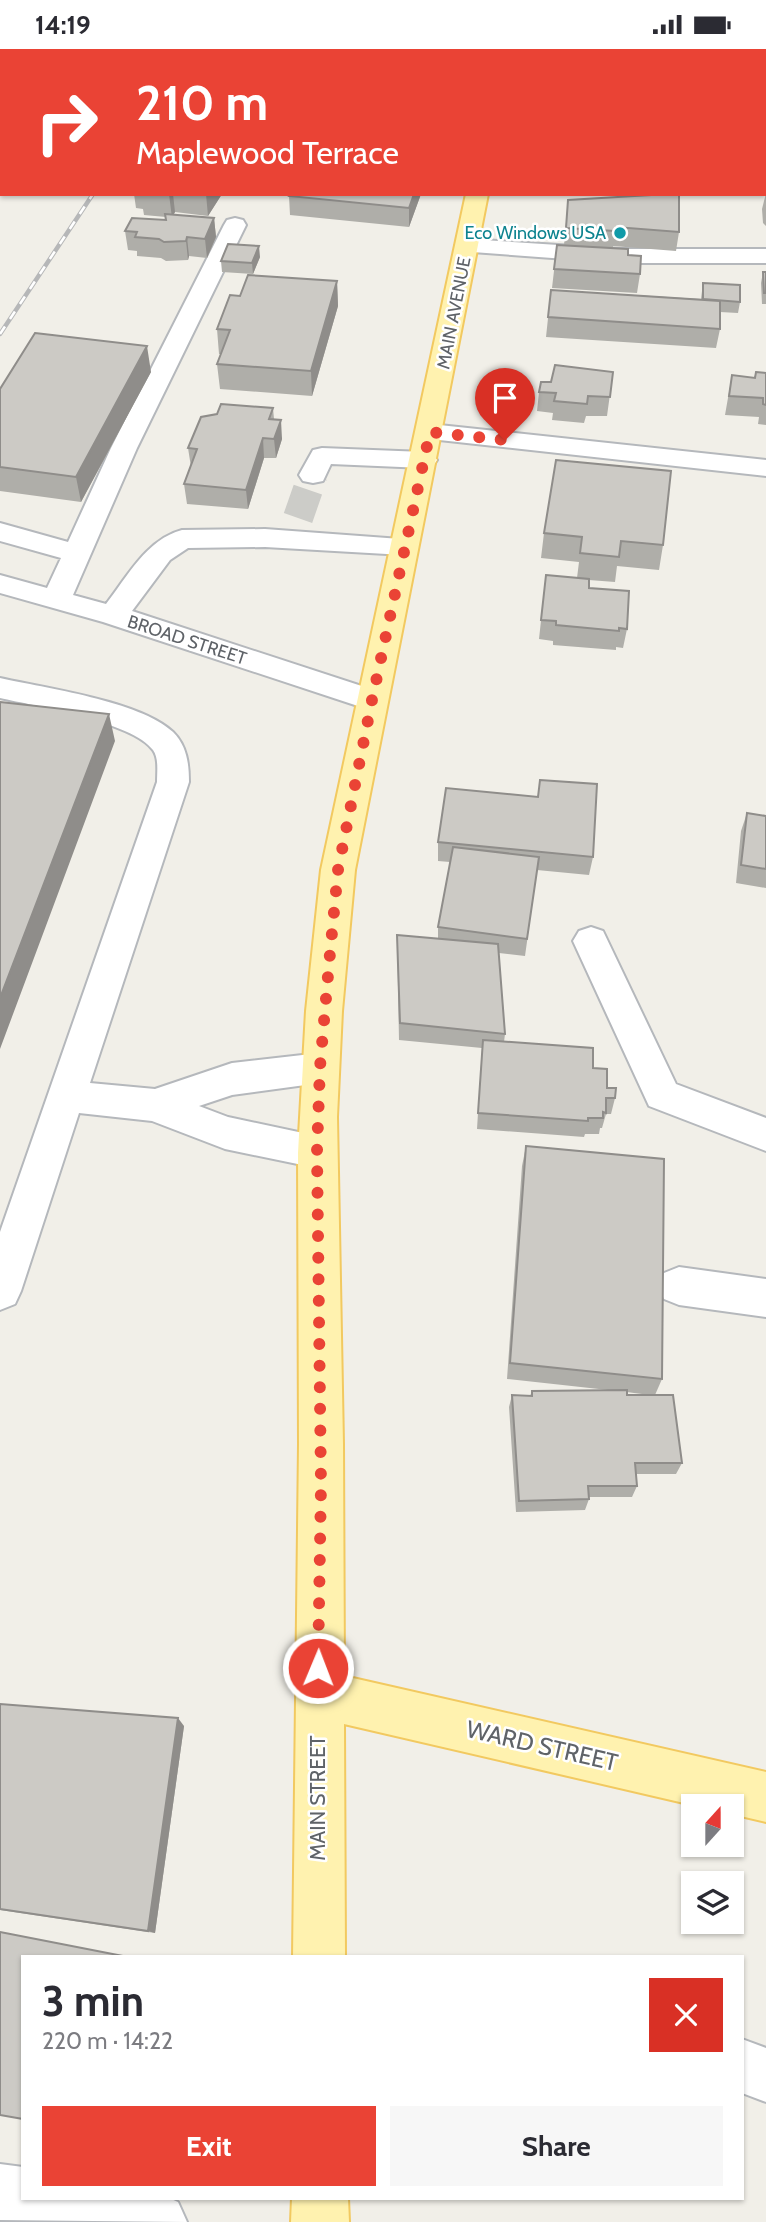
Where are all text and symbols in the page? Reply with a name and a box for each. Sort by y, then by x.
text: 14:19 [35,9,91,41]
text: 210 m [136,73,268,132]
icon: right [21,77,112,168]
text: Maplewood Terrace [136,133,399,172]
place label: Eco Windows USA [465,222,606,244]
marker: Eco Windows USA [612,225,628,241]
street label: MAIN AVENUE [432,255,476,371]
pin [475,368,535,440]
icon: arrive [486,379,524,417]
street label: BROAD STREET [125,610,250,670]
position arrow [281,1631,355,1705]
street label: WARD STREET [464,1714,621,1777]
street label: MAIN STREET [305,1735,330,1861]
north arrow [681,1794,744,1857]
map controls [681,1794,744,1934]
button: layers [681,1871,744,1934]
text: 3 min [42,1975,144,2027]
button: close [649,1978,723,2052]
text: 220 m · 14:22 [42,2027,173,2055]
button: Exit [42,2106,376,2186]
button: Share [390,2106,723,2186]

